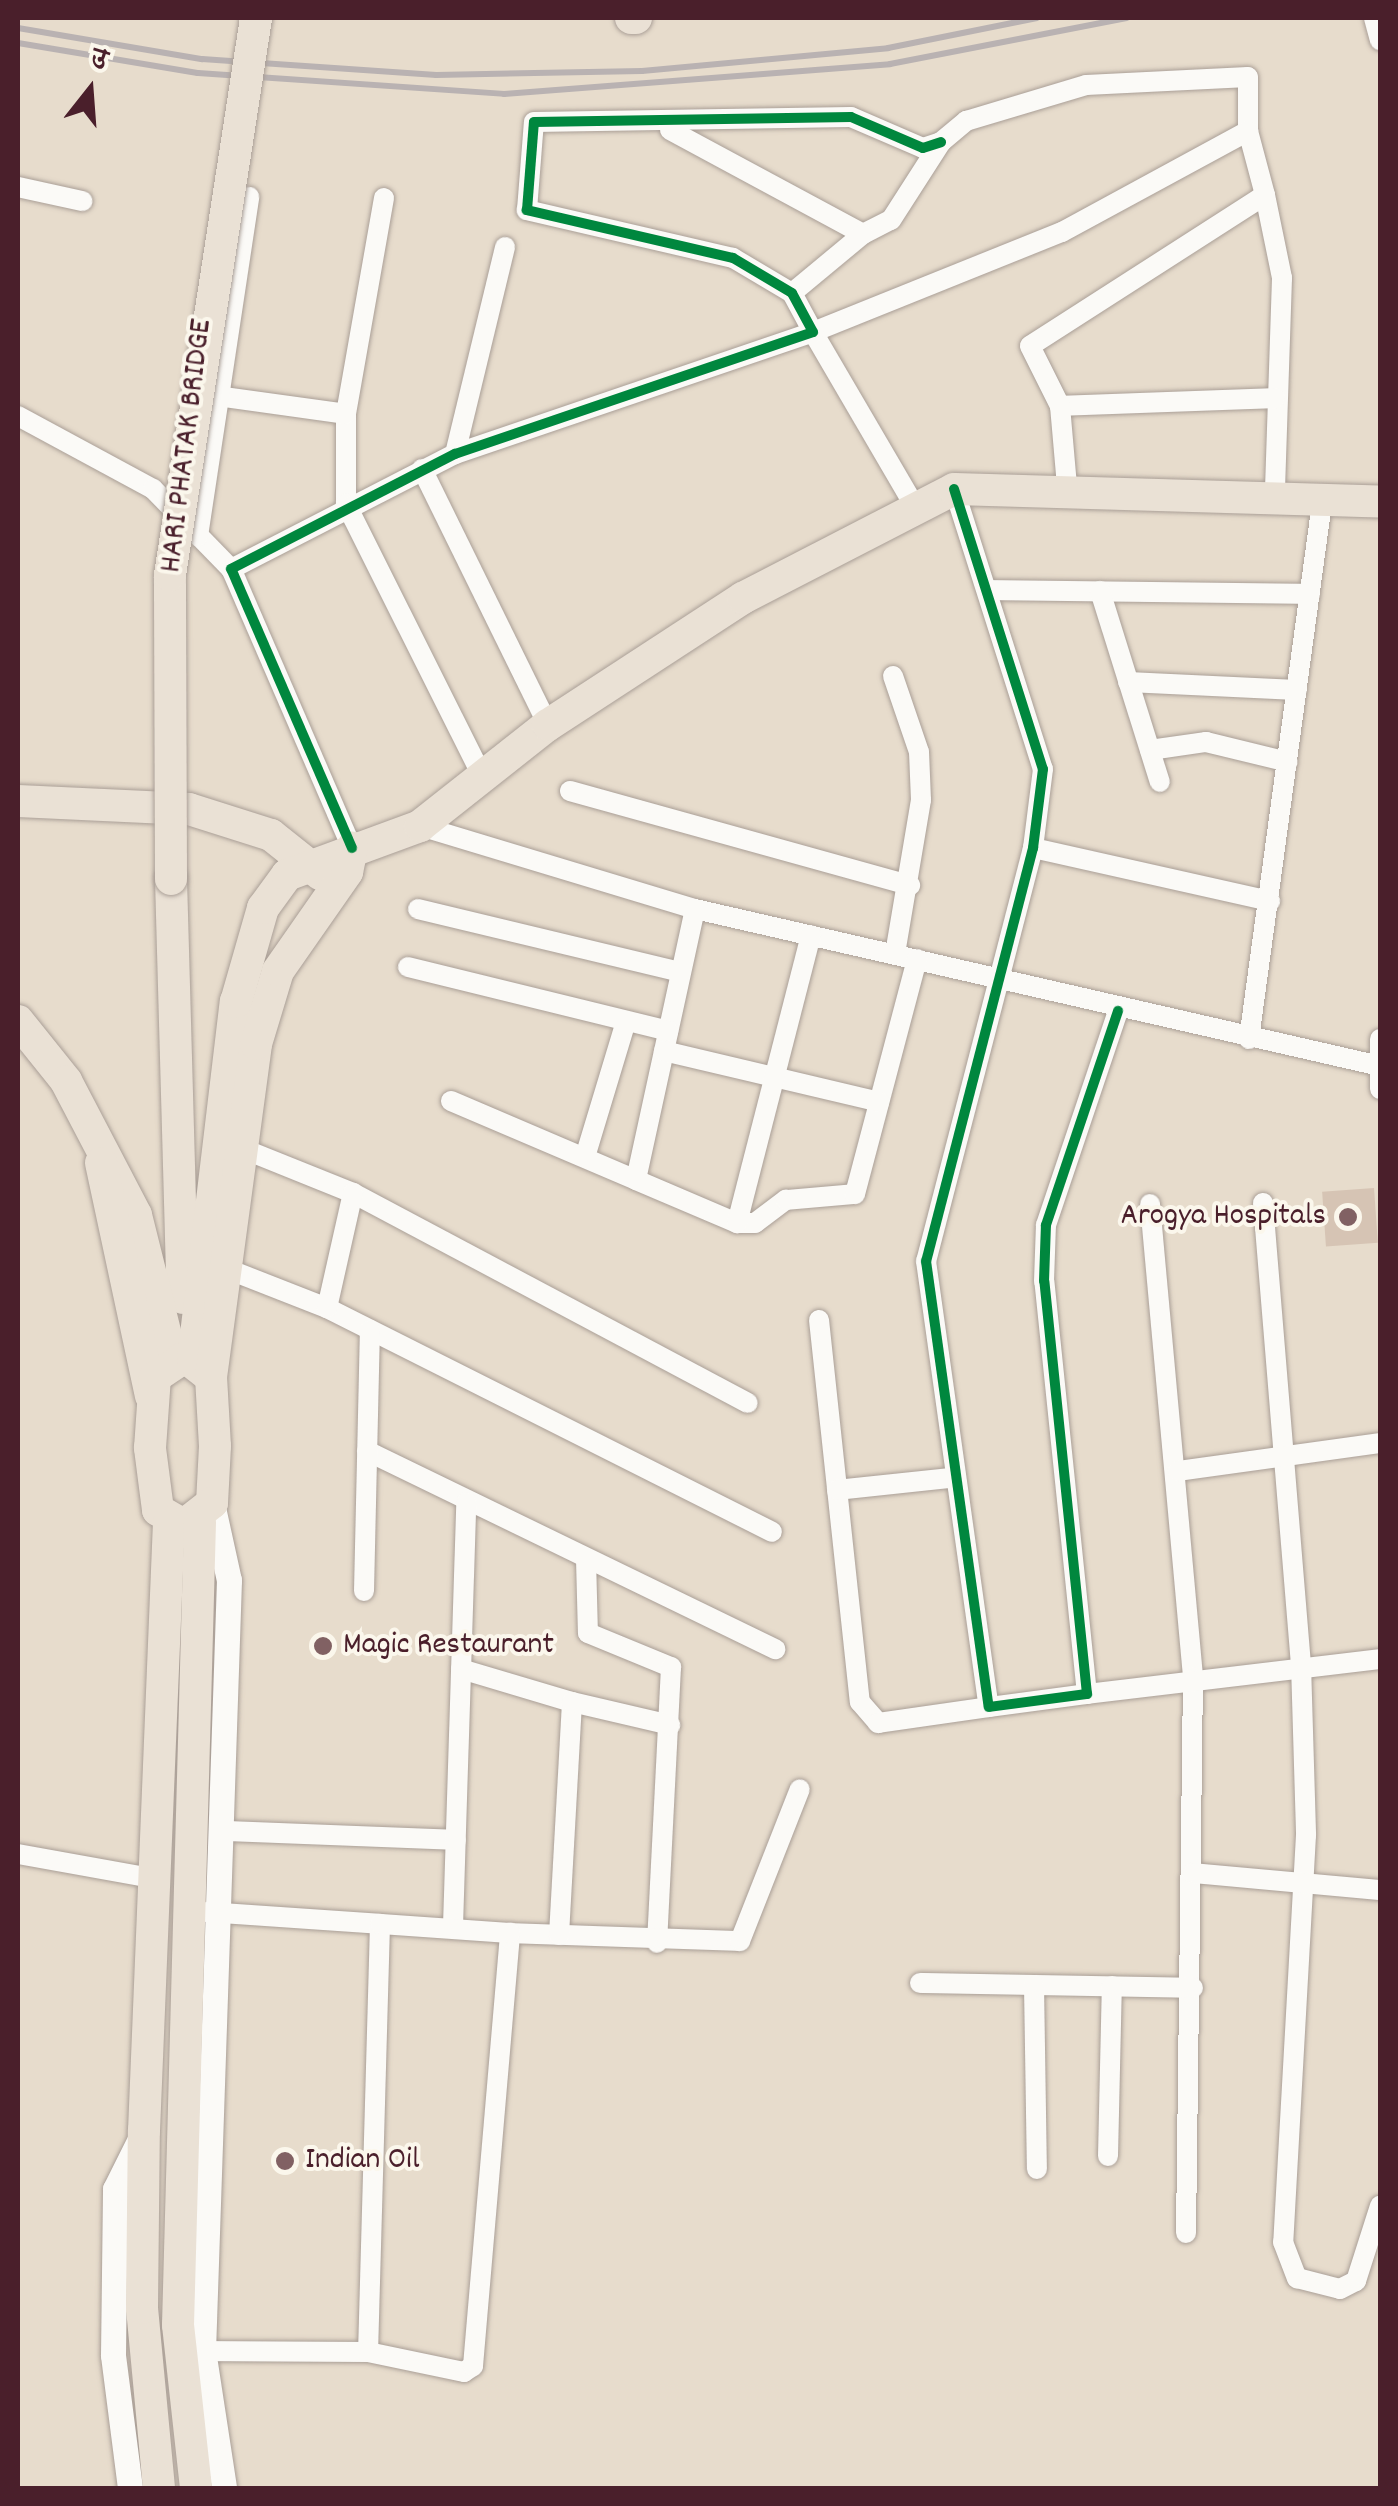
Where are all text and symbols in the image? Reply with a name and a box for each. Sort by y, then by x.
north arrow [40,40,140,140]
text: उ [85,40,112,83]
street label: HARI PHATAK BRIDGE [153,317,223,575]
place label: Arogya Hospitals [1120,1198,1326,1236]
marker: Arogya Hospitals [1335,1204,1361,1230]
place label: Magic Restaurant [343,1627,554,1665]
marker: Magic Restaurant [312,1635,334,1657]
place label: Indian Oil [305,2142,420,2180]
marker: Indian Oil [274,2150,296,2172]

